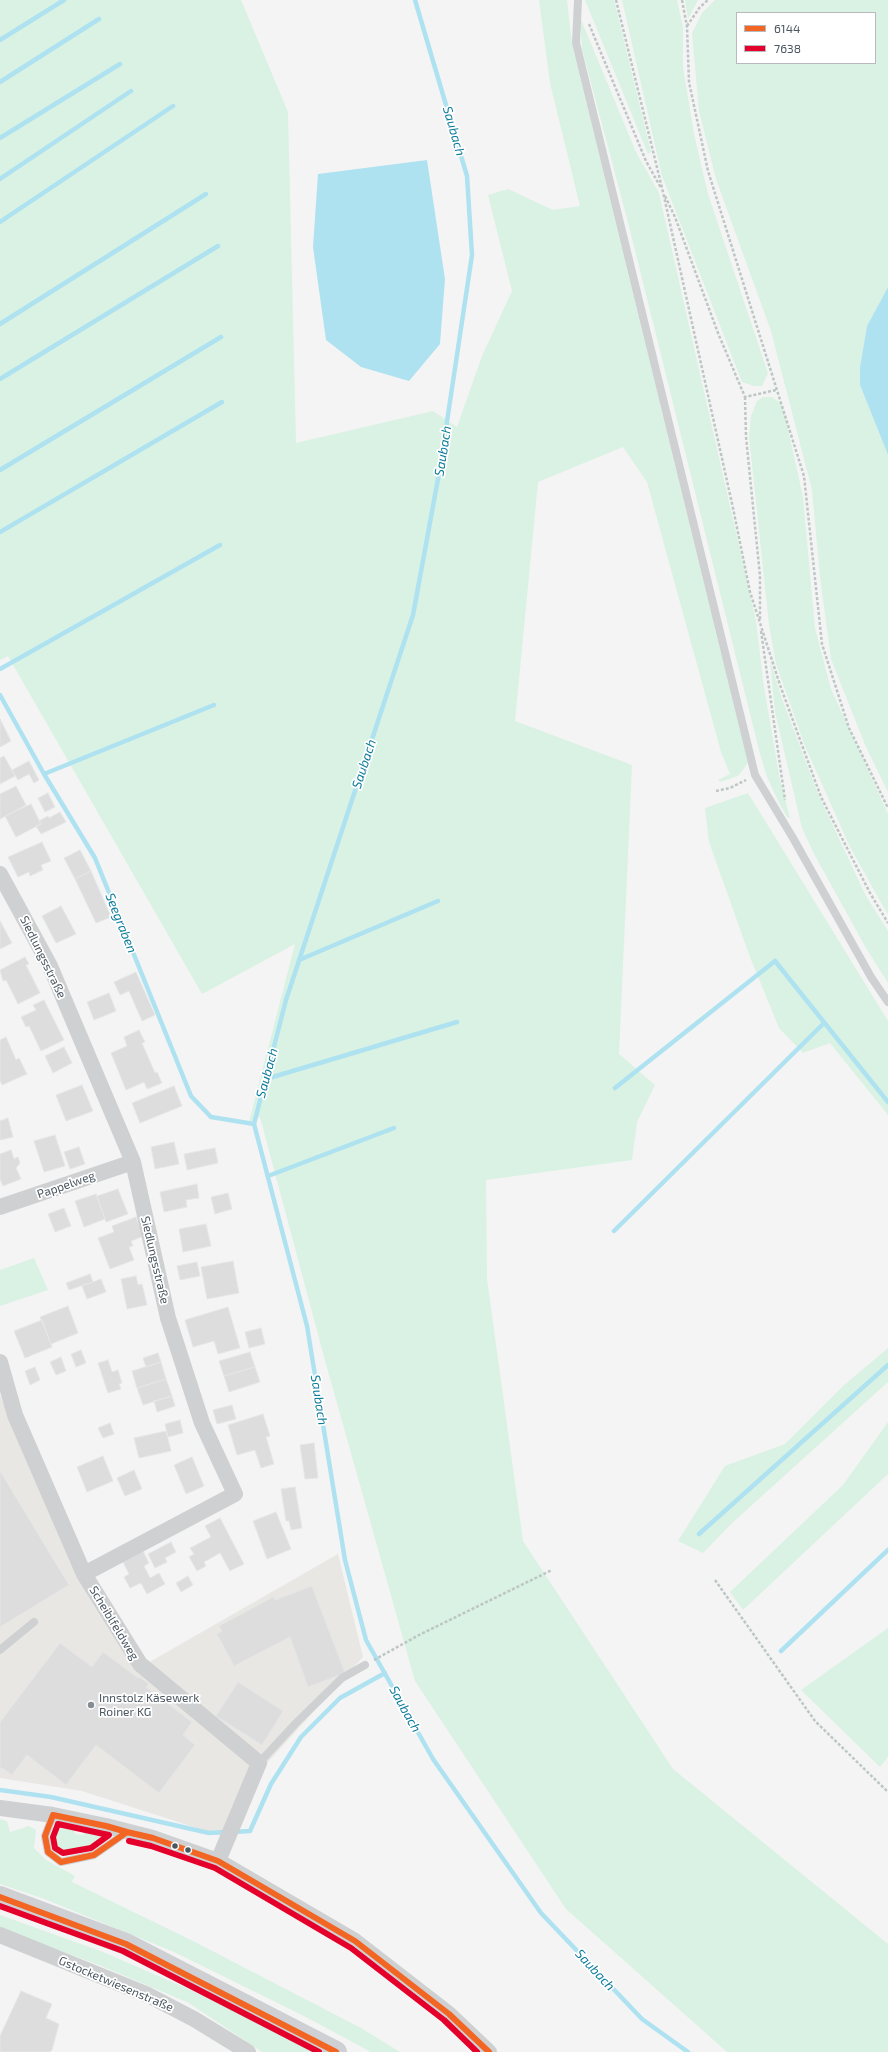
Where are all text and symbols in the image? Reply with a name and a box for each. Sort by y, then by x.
legend [736,12,876,64]
text: 6144 [774,21,800,35]
text: 7638 [774,41,801,55]
water label: Saubach [440,104,468,158]
water label: Saubach [431,425,455,477]
water label: Saubach [349,737,379,791]
water label: Seegraben [102,891,140,955]
street label: Siedlungsstraße [17,913,69,1001]
water label: Saubach [253,1046,281,1100]
street label: Pappelweg [35,1168,97,1202]
street label: Siedlungsstraße [138,1215,172,1305]
water label: Saubach [307,1374,331,1426]
street label: Scheiblfeldweg [86,1583,142,1663]
water label: Saubach [386,1683,424,1735]
place label: Innstolz Käsewerk Roiner KG [99,1691,199,1719]
marker: Innstolz Käsewerk Roiner KG [86,1700,96,1710]
unlabelled marker [170,1841,180,1851]
unlabelled marker [183,1845,193,1855]
water label: Saubach [572,1946,618,1994]
street label: Gstocketwiesenstraße [56,1953,176,2015]

